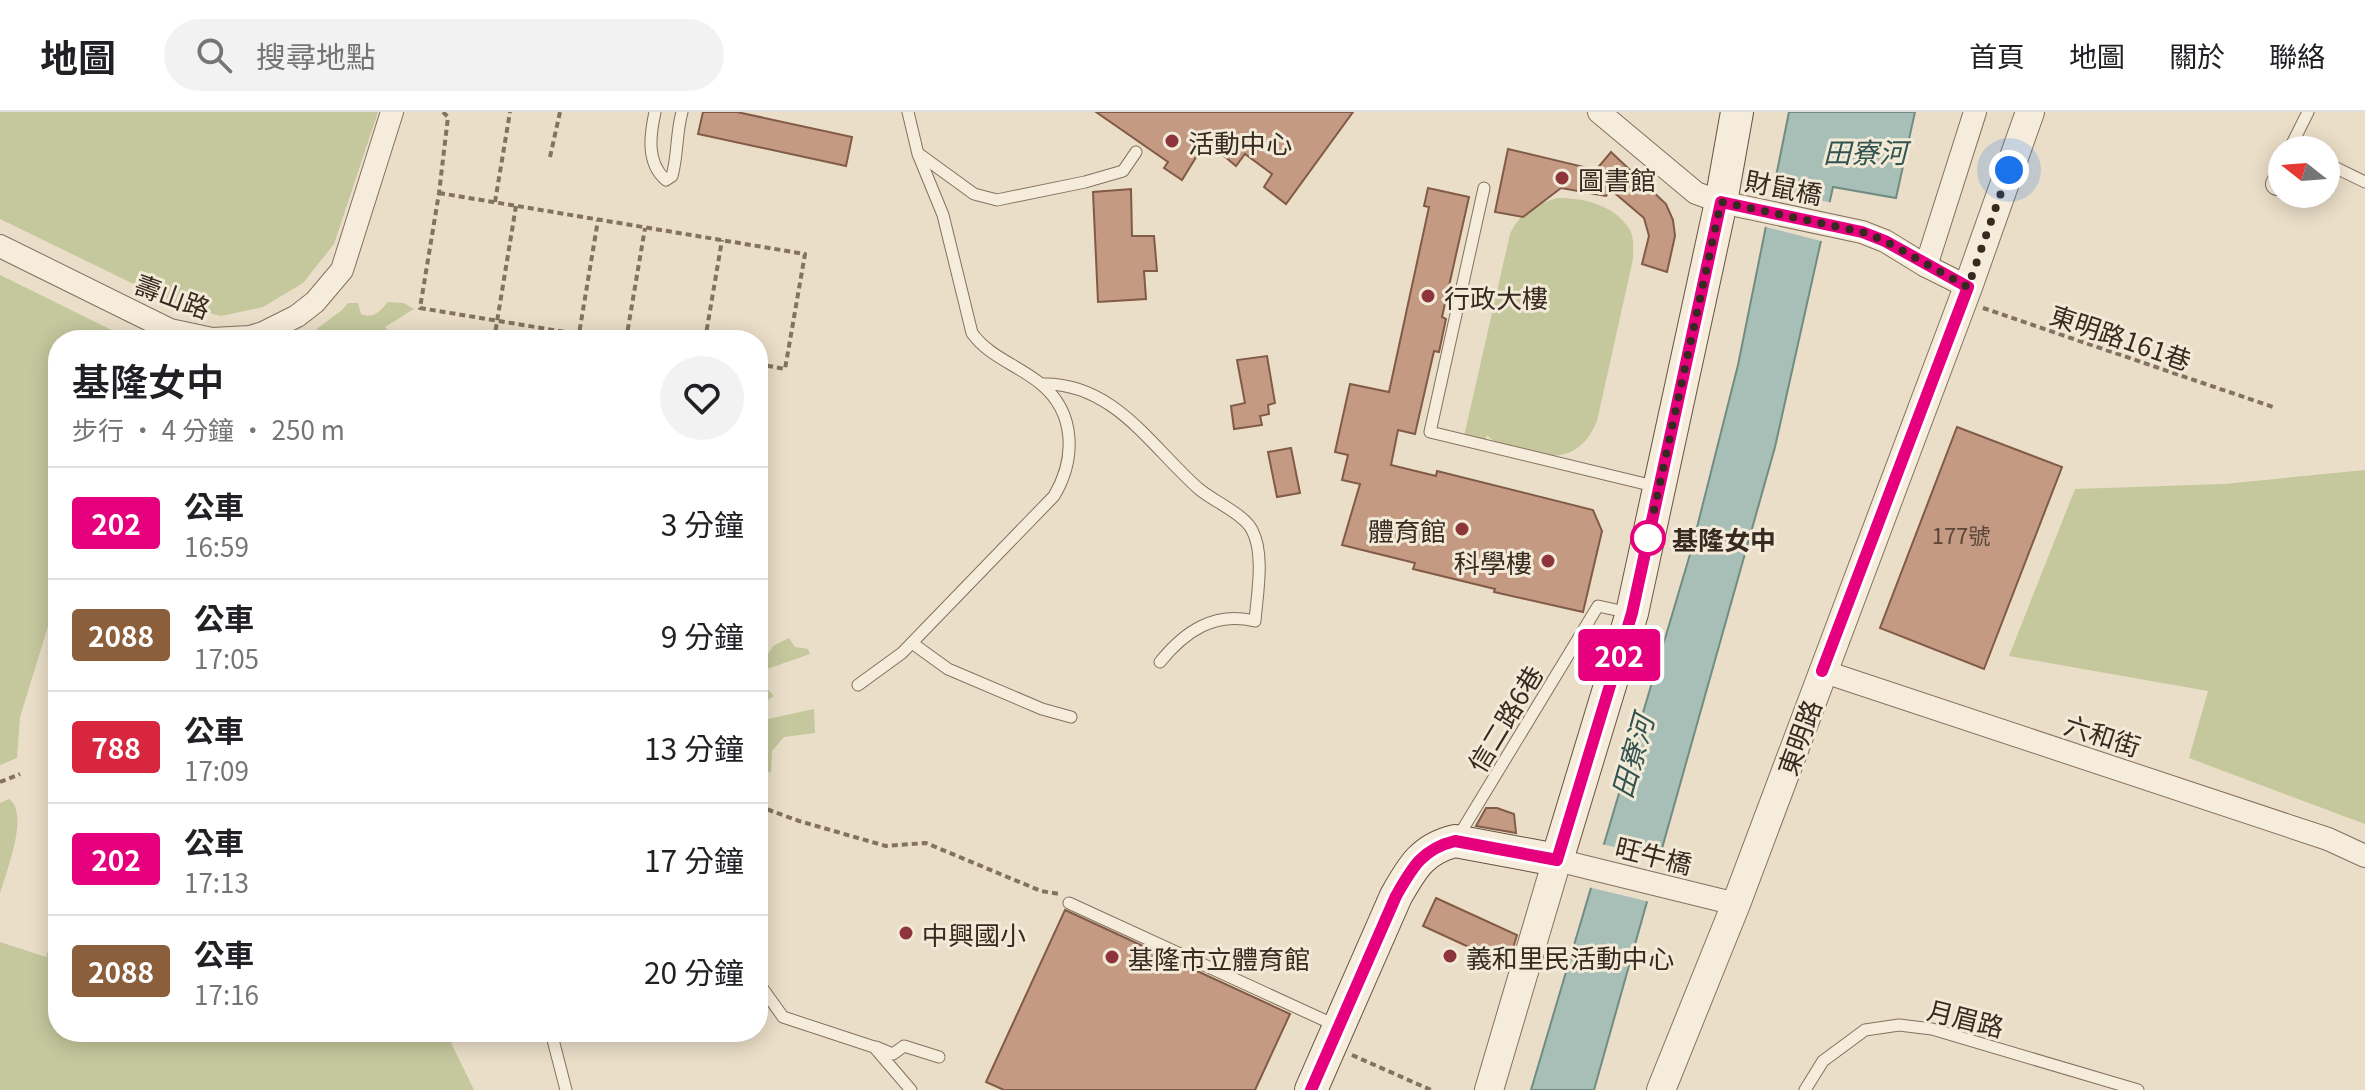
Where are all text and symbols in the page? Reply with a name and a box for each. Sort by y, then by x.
search box [164,19,724,91]
text: 地圖 [40,28,116,83]
icon: search [192,33,236,77]
text: 搜尋地點 [256,33,376,77]
text: 首頁 [1969,35,2025,75]
text: 地圖 [2069,35,2125,75]
text: 關於 [2169,35,2225,75]
text: 聯絡 [2269,35,2325,75]
place label: 活動中心 [1188,123,1292,160]
water label: 田寮河 [1823,131,1912,171]
marker: 活動中心 [1163,132,1181,150]
north arrow [2268,136,2340,208]
map controls [2268,136,2340,208]
your location [1989,150,2029,190]
place label: 圖書館 [1578,160,1656,197]
street label: 財鼠橋 [1742,160,1826,212]
marker: 圖書館 [1553,169,1571,187]
street label: 壽山路 [130,264,216,326]
place label: 行政大樓 [1444,278,1548,315]
marker: 行政大樓 [1419,287,1437,305]
street label: 東明路161巷 [2045,295,2197,377]
text: 基隆女中 [72,352,224,407]
button: heart [660,356,744,440]
text: 步行 · 4 分鐘 · 250 m [72,410,345,447]
text: 公車 [184,483,244,527]
text: 3 分鐘 [661,501,744,545]
text: 202 [91,503,141,543]
place label: 體育館 [1368,511,1446,548]
house number: 177號 [1932,518,1990,550]
marker: 體育館 [1453,520,1471,538]
place label: 基隆女中 [1672,520,1776,557]
marker: 基隆女中 [1631,521,1665,555]
text: 16:59 [184,527,249,564]
place label: 科學樓 [1454,543,1532,580]
marker: 科學樓 [1539,552,1557,570]
text: 公車 [194,595,254,639]
text: 9 分鐘 [661,613,744,657]
text: 2088 [88,615,154,655]
line badge: 202 [1573,629,1665,681]
text: 202 [1594,635,1644,675]
text: 17:05 [194,639,259,676]
street label: 信二路6巷 [1458,658,1550,778]
street label: 東明路 [1767,694,1829,780]
street label: 六和街 [2060,704,2146,764]
water label: 田寮河 [1600,705,1663,802]
text: 公車 [184,707,244,751]
text: 13 分鐘 [644,725,744,769]
text: 788 [91,727,141,767]
text: 17:09 [184,751,249,788]
text: 公車 [184,819,244,863]
street label: 旺牛橋 [1612,827,1696,881]
text: 17 分鐘 [644,837,744,881]
text: 202 [91,839,141,879]
text: 17:13 [184,863,249,900]
place label: 中興國小 [922,915,1026,952]
marker: 中興國小 [897,924,915,942]
text: 公車 [194,931,254,975]
place label: 義和里民活動中心 [1466,938,1674,975]
place label: 基隆市立體育館 [1128,939,1310,976]
marker: 義和里民活動中心 [1441,947,1459,965]
marker: 基隆市立體育館 [1103,948,1121,966]
text: 20 分鐘 [644,949,744,993]
text: 2088 [88,951,154,991]
text: 17:16 [194,975,259,1012]
street label: 月眉路 [1924,990,2008,1044]

